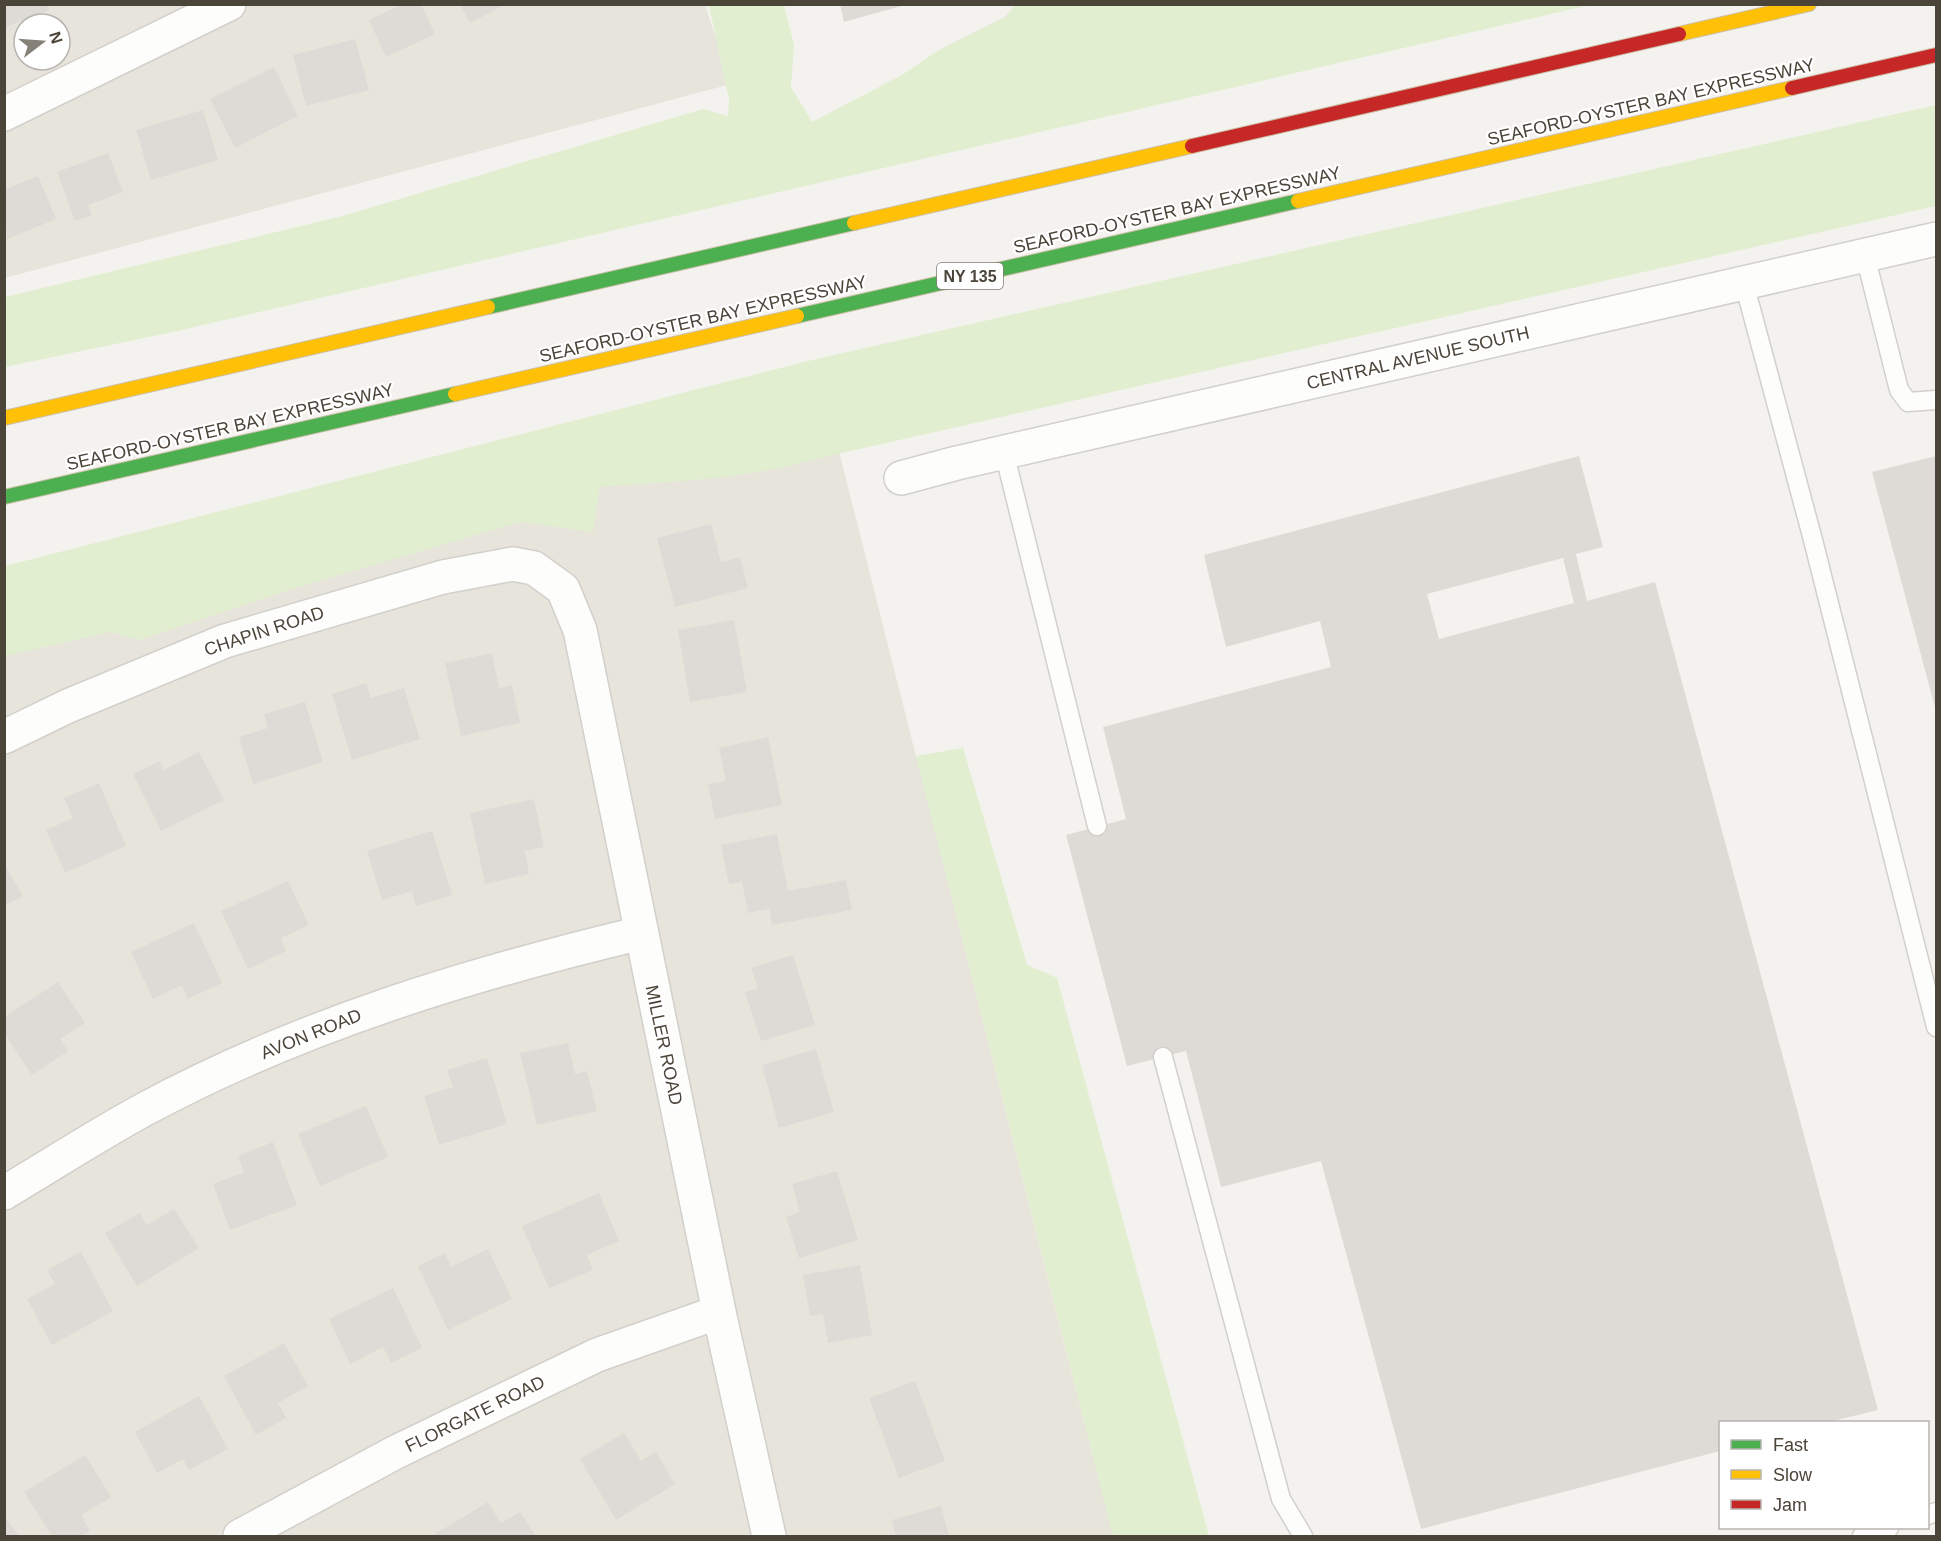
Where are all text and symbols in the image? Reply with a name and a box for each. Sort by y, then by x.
north arrow [12,12,72,72]
text: N [46,30,66,46]
street label: SEAFORD-OYSTER BAY EXPRESSWAY [1485,55,1817,149]
street label: SEAFORD-OYSTER BAY EXPRESSWAY [1011,163,1343,257]
road number: NY 135 [937,263,1003,289]
street label: SEAFORD-OYSTER BAY EXPRESSWAY [537,272,869,366]
street label: CENTRAL AVENUE SOUTH [1305,323,1531,393]
street label: SEAFORD-OYSTER BAY EXPRESSWAY [64,380,396,474]
street label: CHAPIN ROAD [201,602,327,660]
street label: MILLER ROAD [642,983,686,1107]
street label: AVON ROAD [258,1005,364,1063]
street label: FLORGATE ROAD [402,1372,548,1456]
legend [1719,1421,1929,1529]
text: Fast [1773,1435,1808,1455]
text: Slow [1773,1465,1813,1485]
text: Jam [1773,1495,1807,1515]

